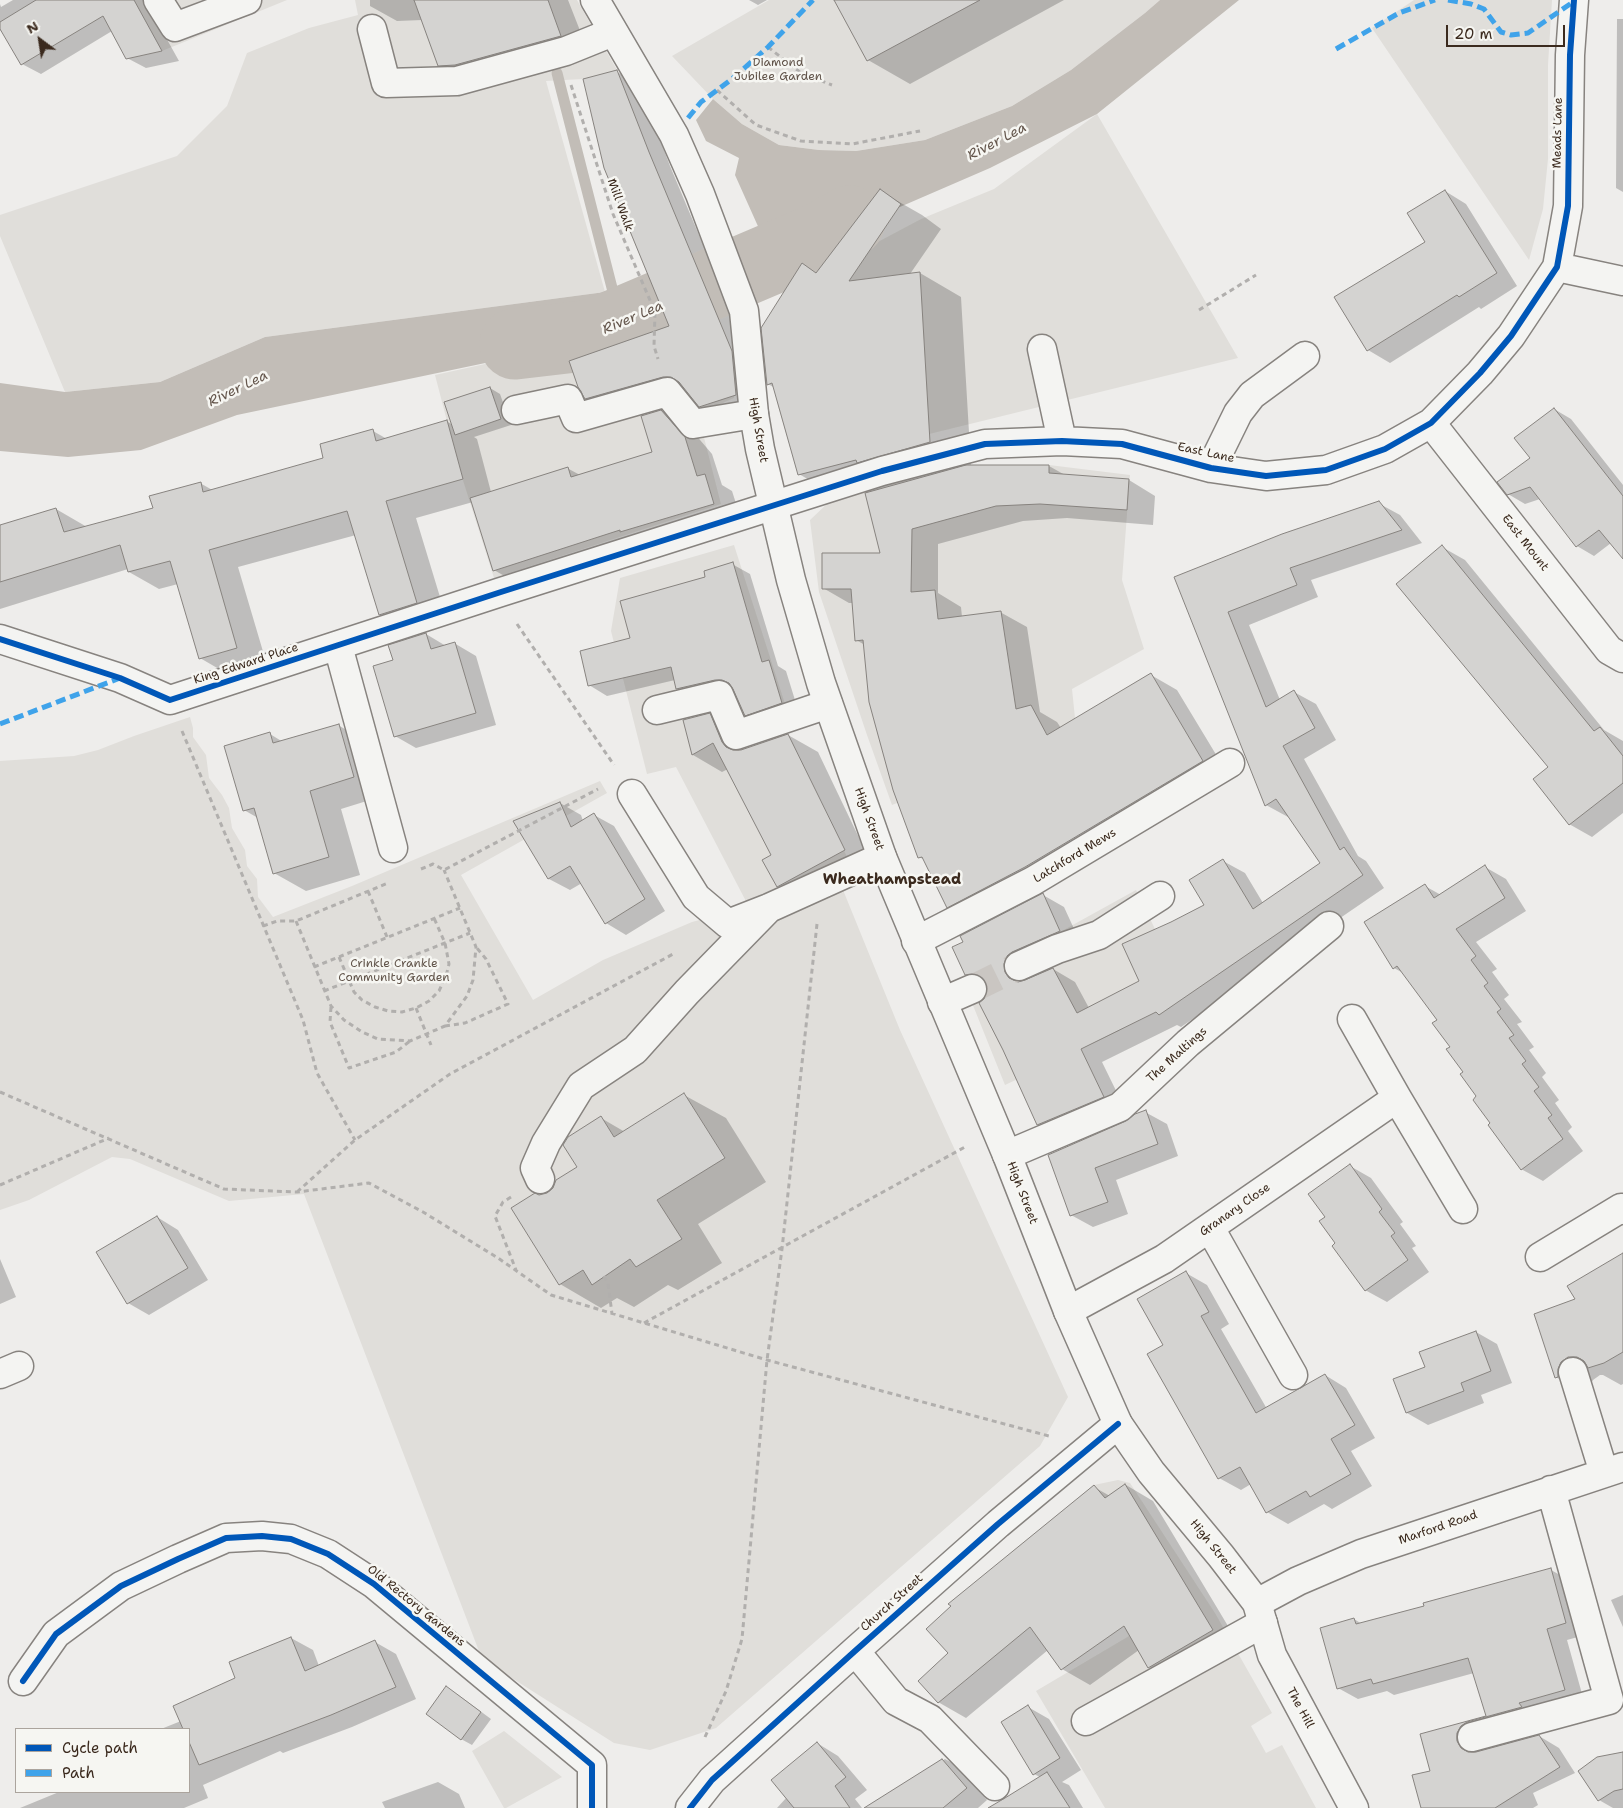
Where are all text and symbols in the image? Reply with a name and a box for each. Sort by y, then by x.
north arrow [15,15,65,65]
scale bar [1448,15,1567,47]
text: N [23,17,42,38]
text: 20 m [1454,24,1493,44]
park label: Diamond Jubilee Garden [734,56,822,84]
street label: Meads Lane [1550,97,1566,169]
water label: River Lea [965,119,1029,165]
street label: Mill Walk [604,177,636,233]
water label: River Lea [600,298,666,338]
water label: River Lea [205,367,271,411]
street label: High Street [745,396,771,464]
street label: East Lane [1176,440,1236,466]
street label: East Mount [1498,512,1552,574]
street label: King Edward Place [192,640,300,688]
street label: High Street [851,785,887,853]
street label: Latchford Mews [1031,826,1119,886]
district label: Wheathampstead [823,871,961,889]
park label: Crinkle Crankle Community Garden [338,957,450,985]
street label: The Maltings [1144,1024,1210,1086]
street label: High Street [1003,1160,1041,1226]
street label: Granary Close [1197,1180,1273,1240]
street label: Marford Road [1397,1508,1479,1548]
street label: High Street [1187,1517,1239,1577]
street label: Old Rectory Gardens [364,1562,468,1650]
street label: Church Street [858,1571,926,1635]
street label: The Hill [1283,1685,1317,1731]
legend [15,1728,190,1793]
text: Cycle path [62,1738,138,1758]
text: Path [62,1763,95,1783]

